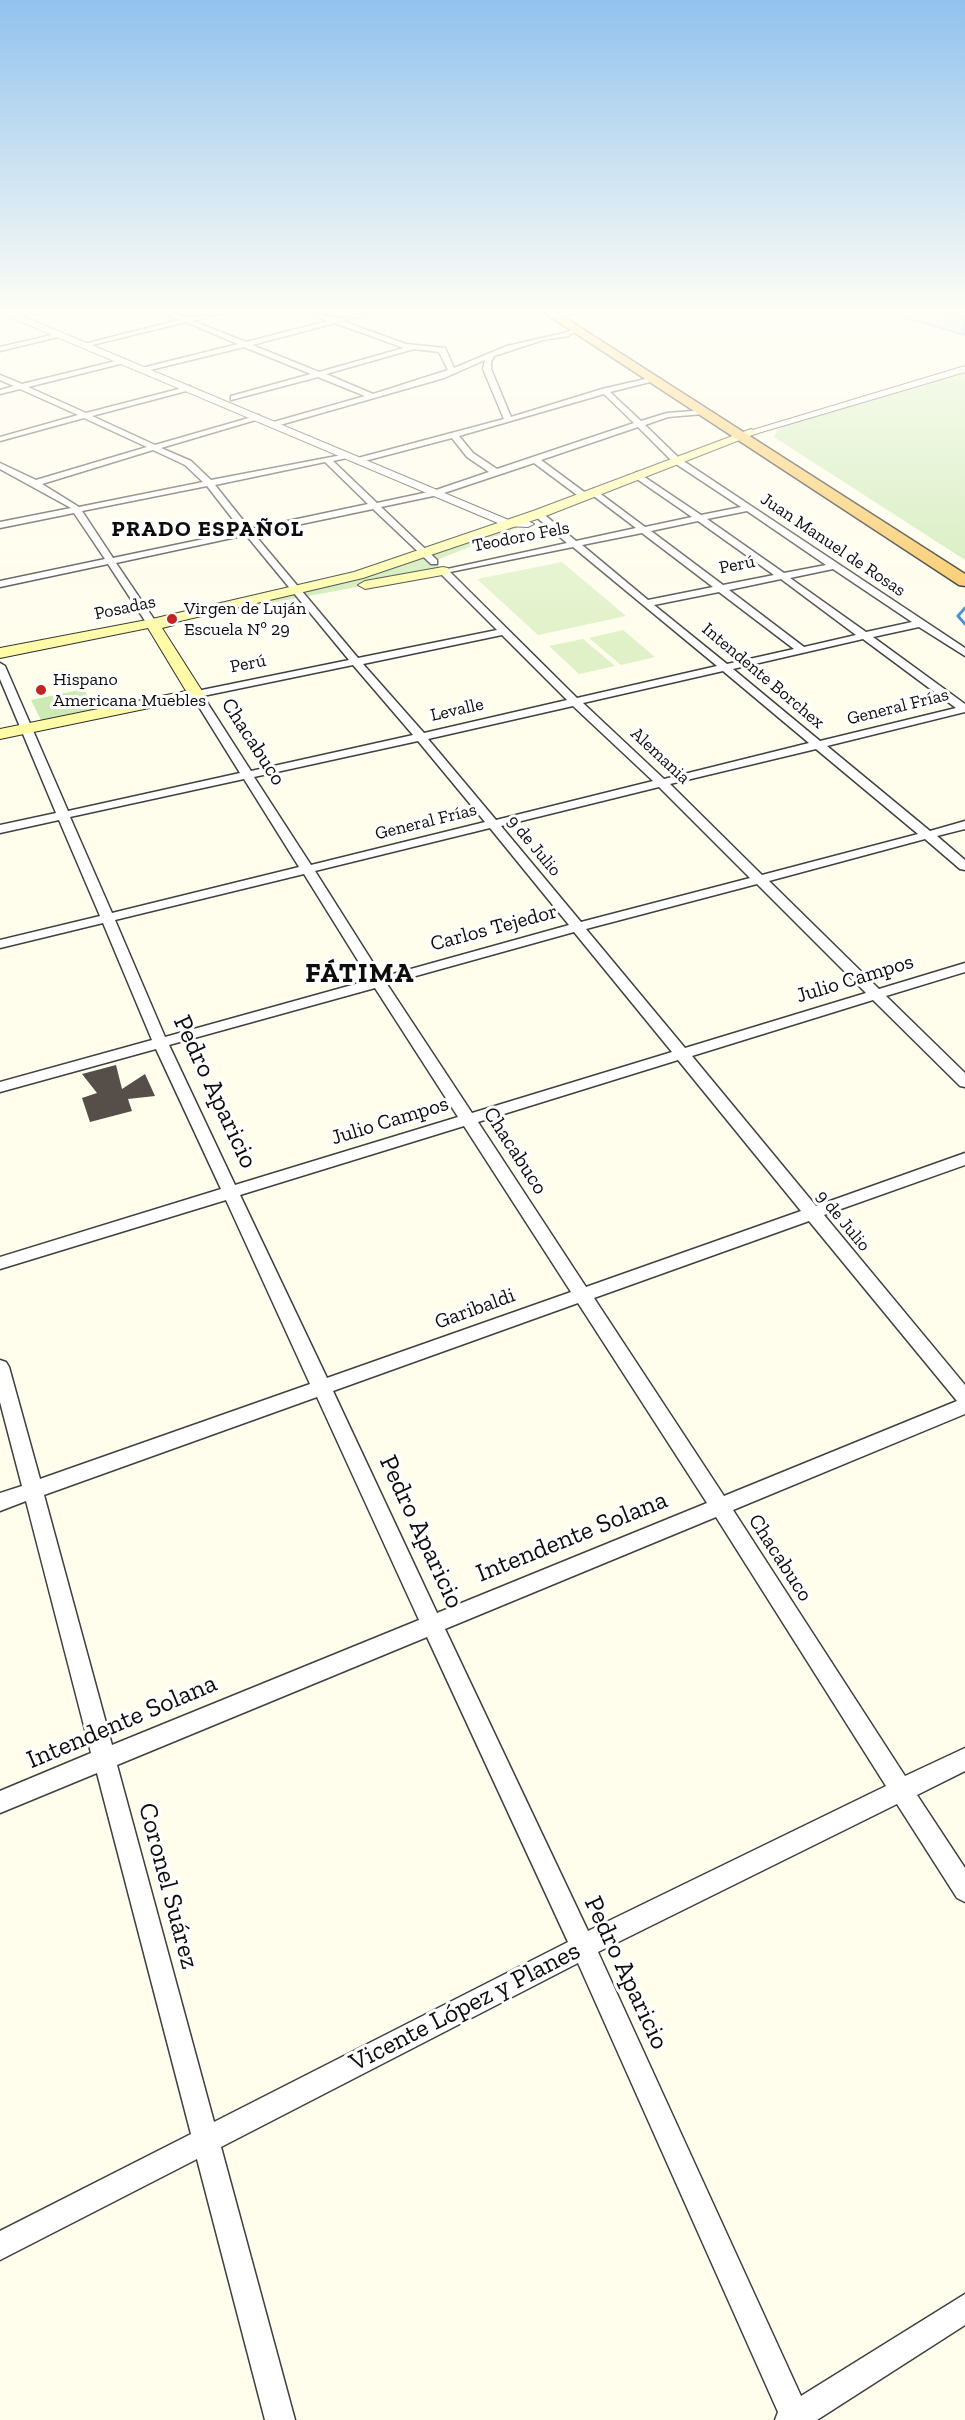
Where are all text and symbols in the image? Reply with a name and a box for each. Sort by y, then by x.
street label: Juan Manuel de Rosas [756,488,910,602]
district label: PRADO ESPAÑOL [111,517,305,543]
street label: Teodoro Fels [471,517,571,557]
street label: Perú [717,551,757,579]
street label: Posadas [92,591,158,625]
place label: Virgen de Luján Escuela Nº 29 [184,598,306,640]
marker: Virgen de Luján Escuela Nº 29 [165,612,179,626]
street label: Intendente Borchex [697,619,829,733]
street label: Perú [228,650,268,678]
place label: Hispano Americana Muebles [53,669,206,712]
marker: Hispano Americana Muebles [34,683,48,697]
street label: General Frías [845,684,951,730]
street label: Levalle [428,693,486,727]
street label: Chacabuco [216,694,290,790]
street label: Alemania [626,723,694,789]
street label: General Frías [373,799,479,845]
street label: 9 de Julio [502,811,566,881]
street label: Carlos Tejedor [428,899,560,957]
street label: Julio Campos [793,949,917,1009]
district label: FÁTIMA [305,958,415,990]
street label: Pedro Aparicio [166,1010,264,1174]
street label: Julio Campos [328,1091,452,1151]
street label: Chacabuco [478,1103,552,1199]
street label: 9 de Julio [811,1186,875,1256]
street label: Garibaldi [431,1283,519,1335]
street label: Pedro Aparicio [372,1450,470,1614]
street label: Intendente Solana [472,1484,672,1590]
street label: Chacabuco [743,1510,817,1606]
street label: Intendente Solana [22,1668,222,1776]
street label: Coronel Suárez [131,1800,205,1972]
street label: Pedro Aparicio [577,1891,675,2055]
street label: Vicente López y Planes [344,1935,586,2079]

